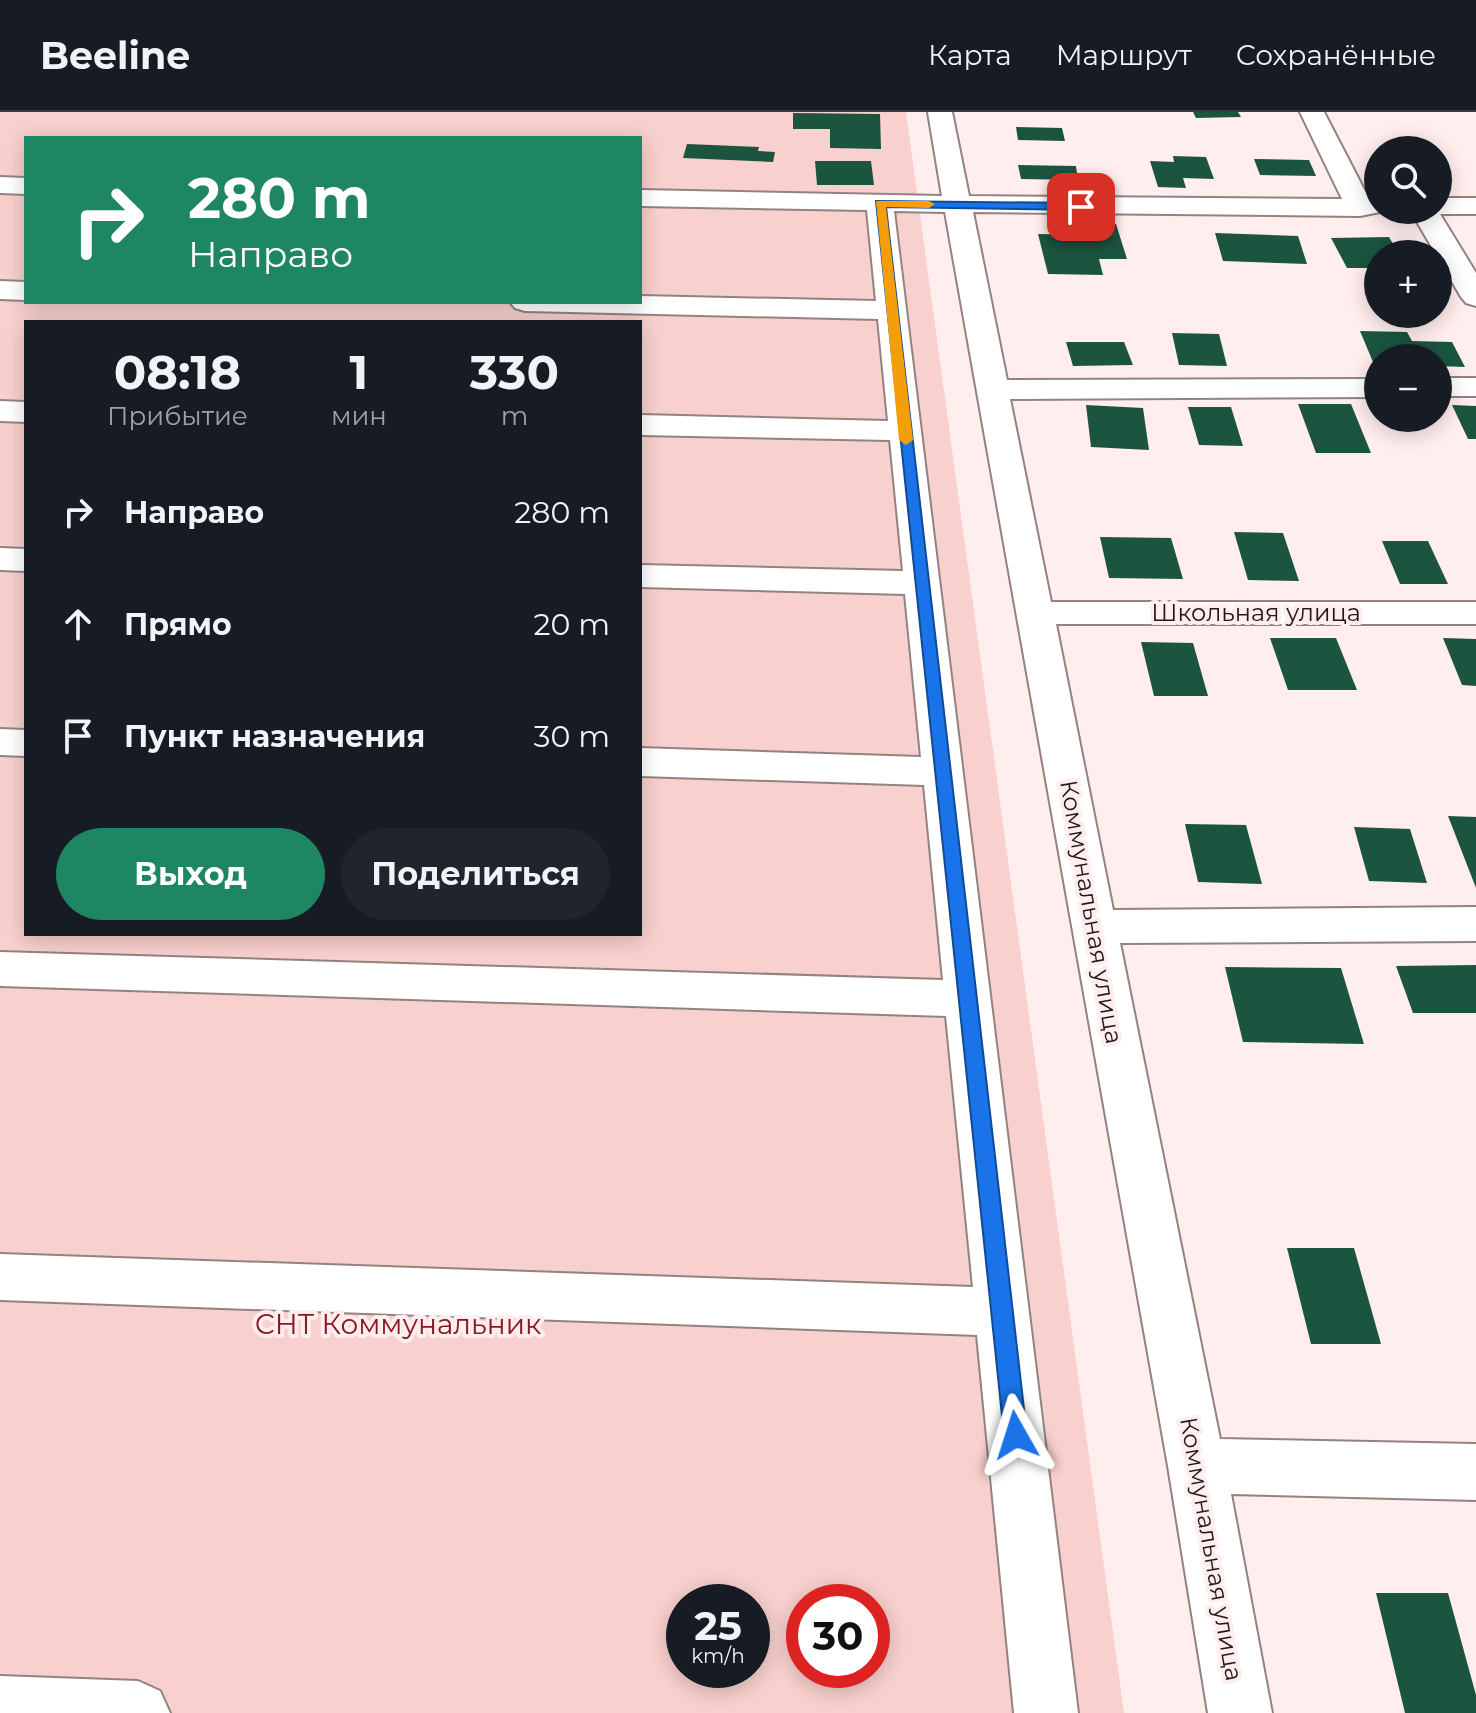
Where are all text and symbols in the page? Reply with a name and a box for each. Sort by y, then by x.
text: Beeline [40,32,190,79]
text: Карта [928,38,1012,72]
text: Маршрут [1056,38,1192,72]
text: Сохранённые [1236,38,1436,72]
map controls [1364,136,1452,432]
button: search [1364,136,1452,224]
text: 280 m [188,164,371,232]
icon: right [56,168,160,272]
pin [1047,173,1115,241]
icon: arrive [1059,185,1103,229]
text: Направо [188,232,353,276]
button: + [1364,240,1452,328]
text: 08:18 [114,343,241,401]
text: 1 [349,343,368,401]
text: 330 [470,343,559,401]
button: − [1364,344,1452,432]
text: Прибытие [107,400,248,432]
text: мин [331,400,387,432]
text: m [501,400,528,432]
icon: right [56,490,100,534]
text: Направо [124,494,264,531]
text: 280 m [514,494,610,531]
street label: Школьная улица [1151,598,1361,627]
icon: ahead [56,602,100,646]
text: Прямо [124,606,232,643]
text: 20 m [533,606,610,643]
icon: arrive [56,714,100,758]
text: Пункт назначения [124,718,425,755]
text: 30 m [534,718,610,755]
street label: Коммунальная улица [1054,778,1129,1046]
button: Выход [56,828,325,920]
button: Поделиться [341,828,610,920]
park label: СНТ Коммунальник [255,1307,541,1341]
position arrow [974,1393,1058,1477]
street label: Коммунальная улица [1174,1415,1249,1683]
speed limit sign: 30 [786,1584,890,1688]
text: 25 [694,1601,742,1650]
text: km/h [691,1644,745,1668]

